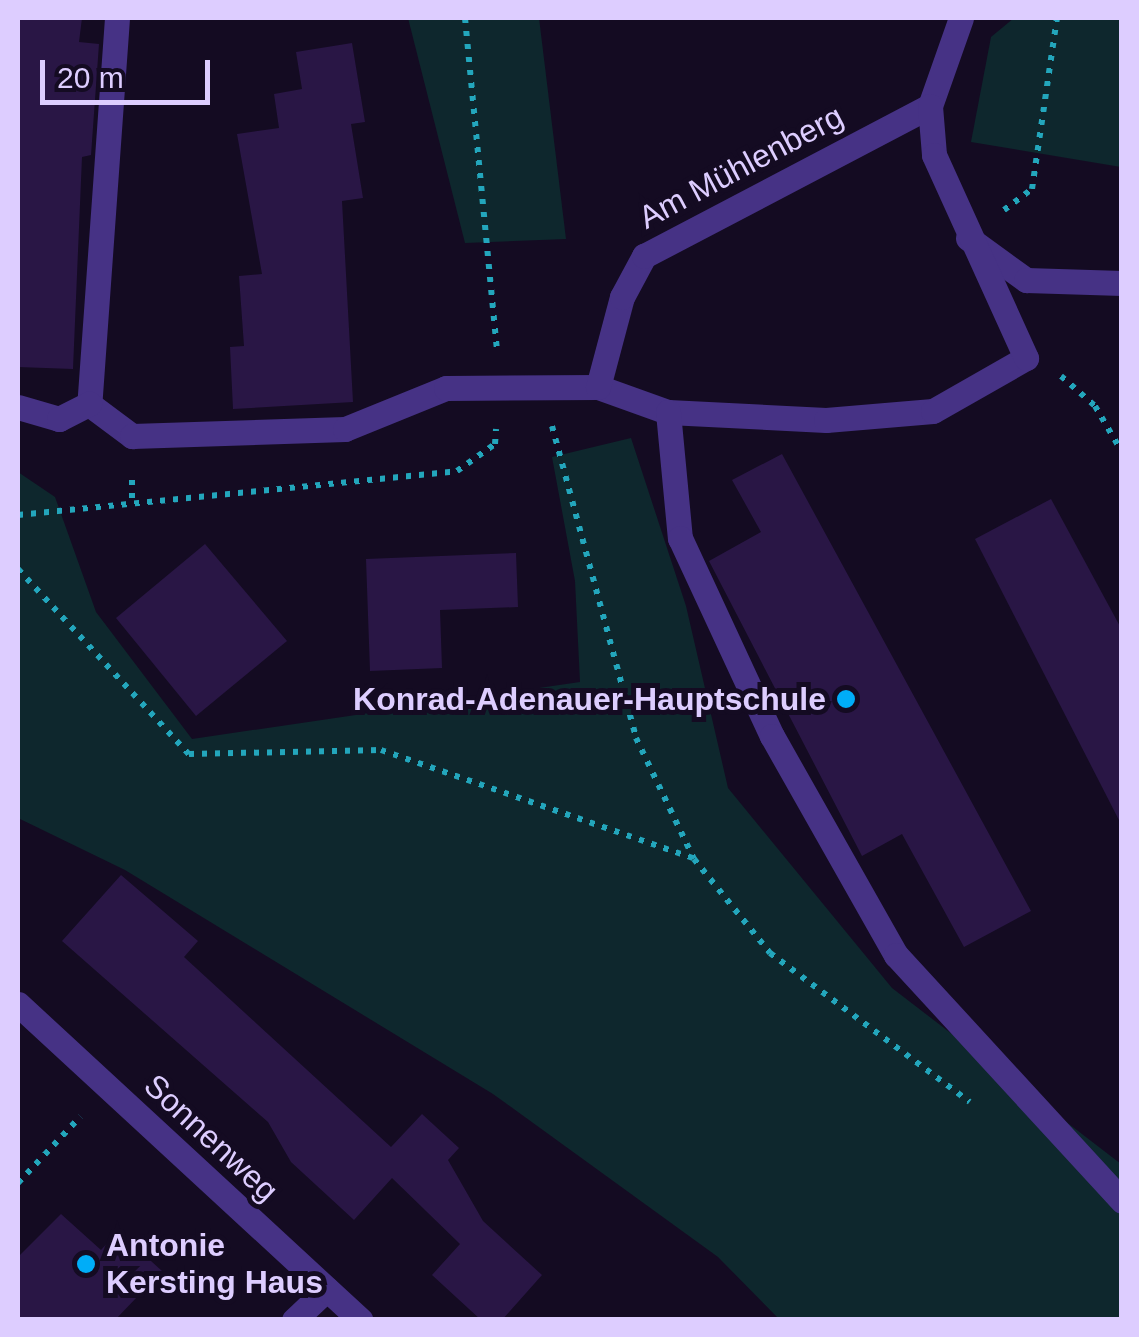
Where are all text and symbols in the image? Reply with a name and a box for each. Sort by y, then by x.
scale bar [45,40,215,102]
text: 20 m [57,61,124,94]
street label: Am Mühlenberg [632,97,850,237]
place label: Konrad-Adenauer-Hauptschule [353,680,826,718]
marker: Konrad-Adenauer-Hauptschule [835,688,857,710]
street label: Sonnenweg [136,1066,286,1210]
place label: Antonie Kersting Haus [106,1227,323,1302]
marker: Antonie Kersting Haus [75,1253,97,1275]

